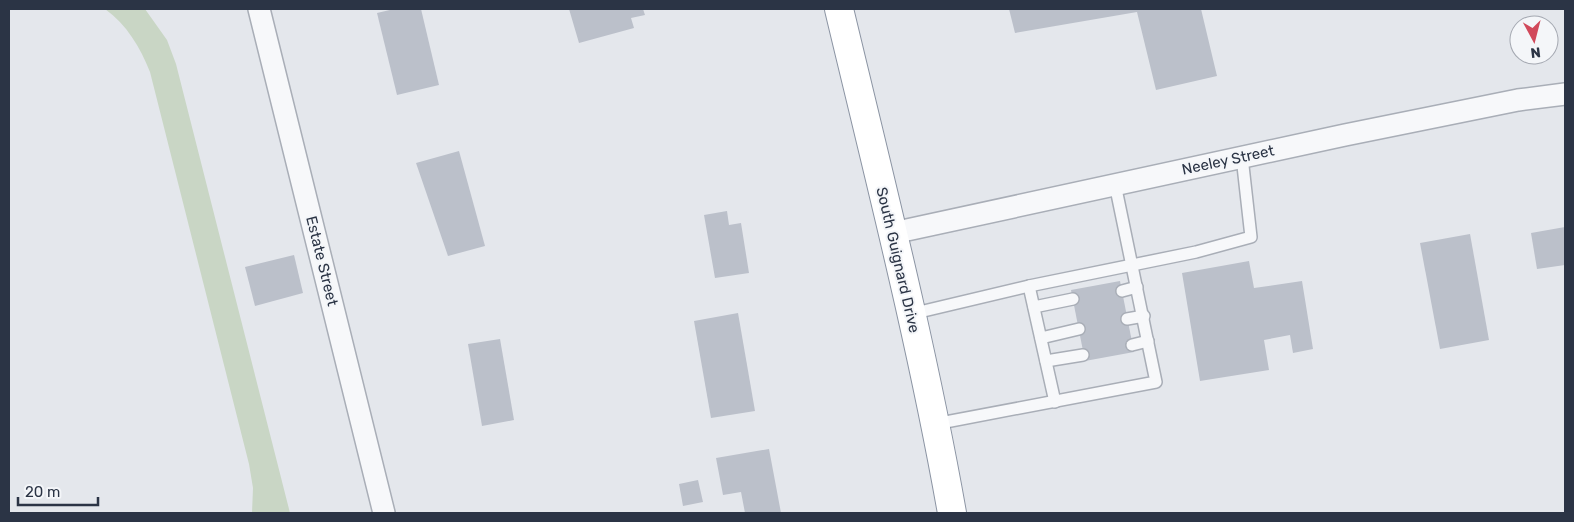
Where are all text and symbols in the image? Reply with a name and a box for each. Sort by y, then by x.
north arrow [1509,15,1559,65]
text: N [1529,43,1542,61]
street label: Neeley Street [1180,141,1276,179]
street label: South Guignard Drive [872,185,924,335]
street label: Estate Street [302,214,342,308]
scale bar [18,474,98,506]
text: 20 m [25,483,60,501]

